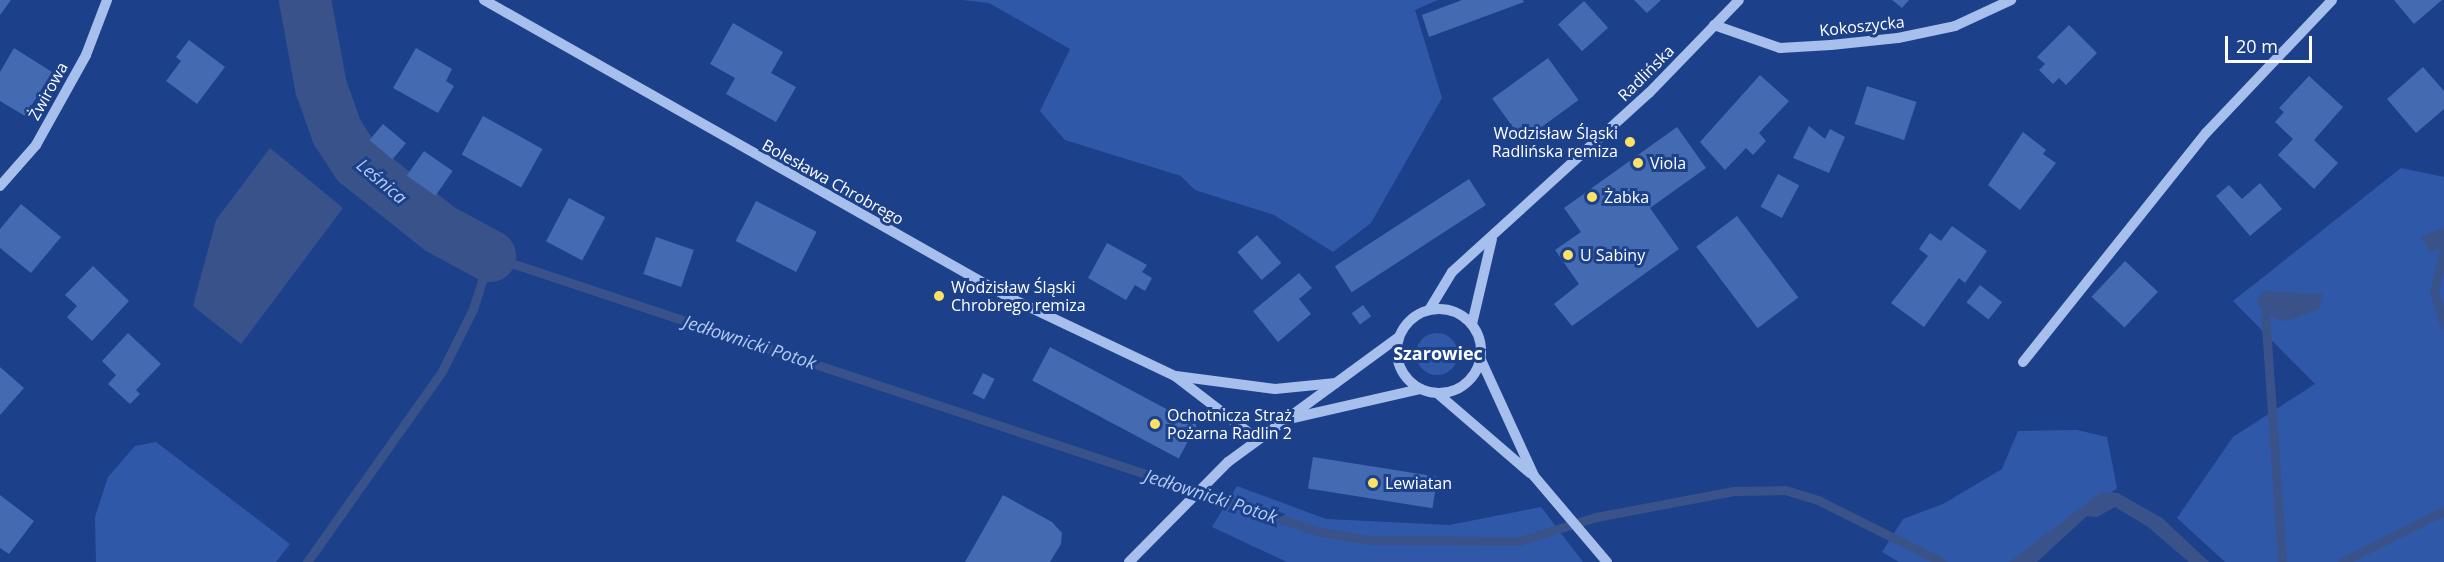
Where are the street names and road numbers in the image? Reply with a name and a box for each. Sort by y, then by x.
street label: Kokoszycka [1818,12,1906,40]
street label: Radlińska [1614,41,1678,105]
street label: Żwirowa [24,59,72,123]
street label: Bolesława Chrobrego [759,135,907,229]

